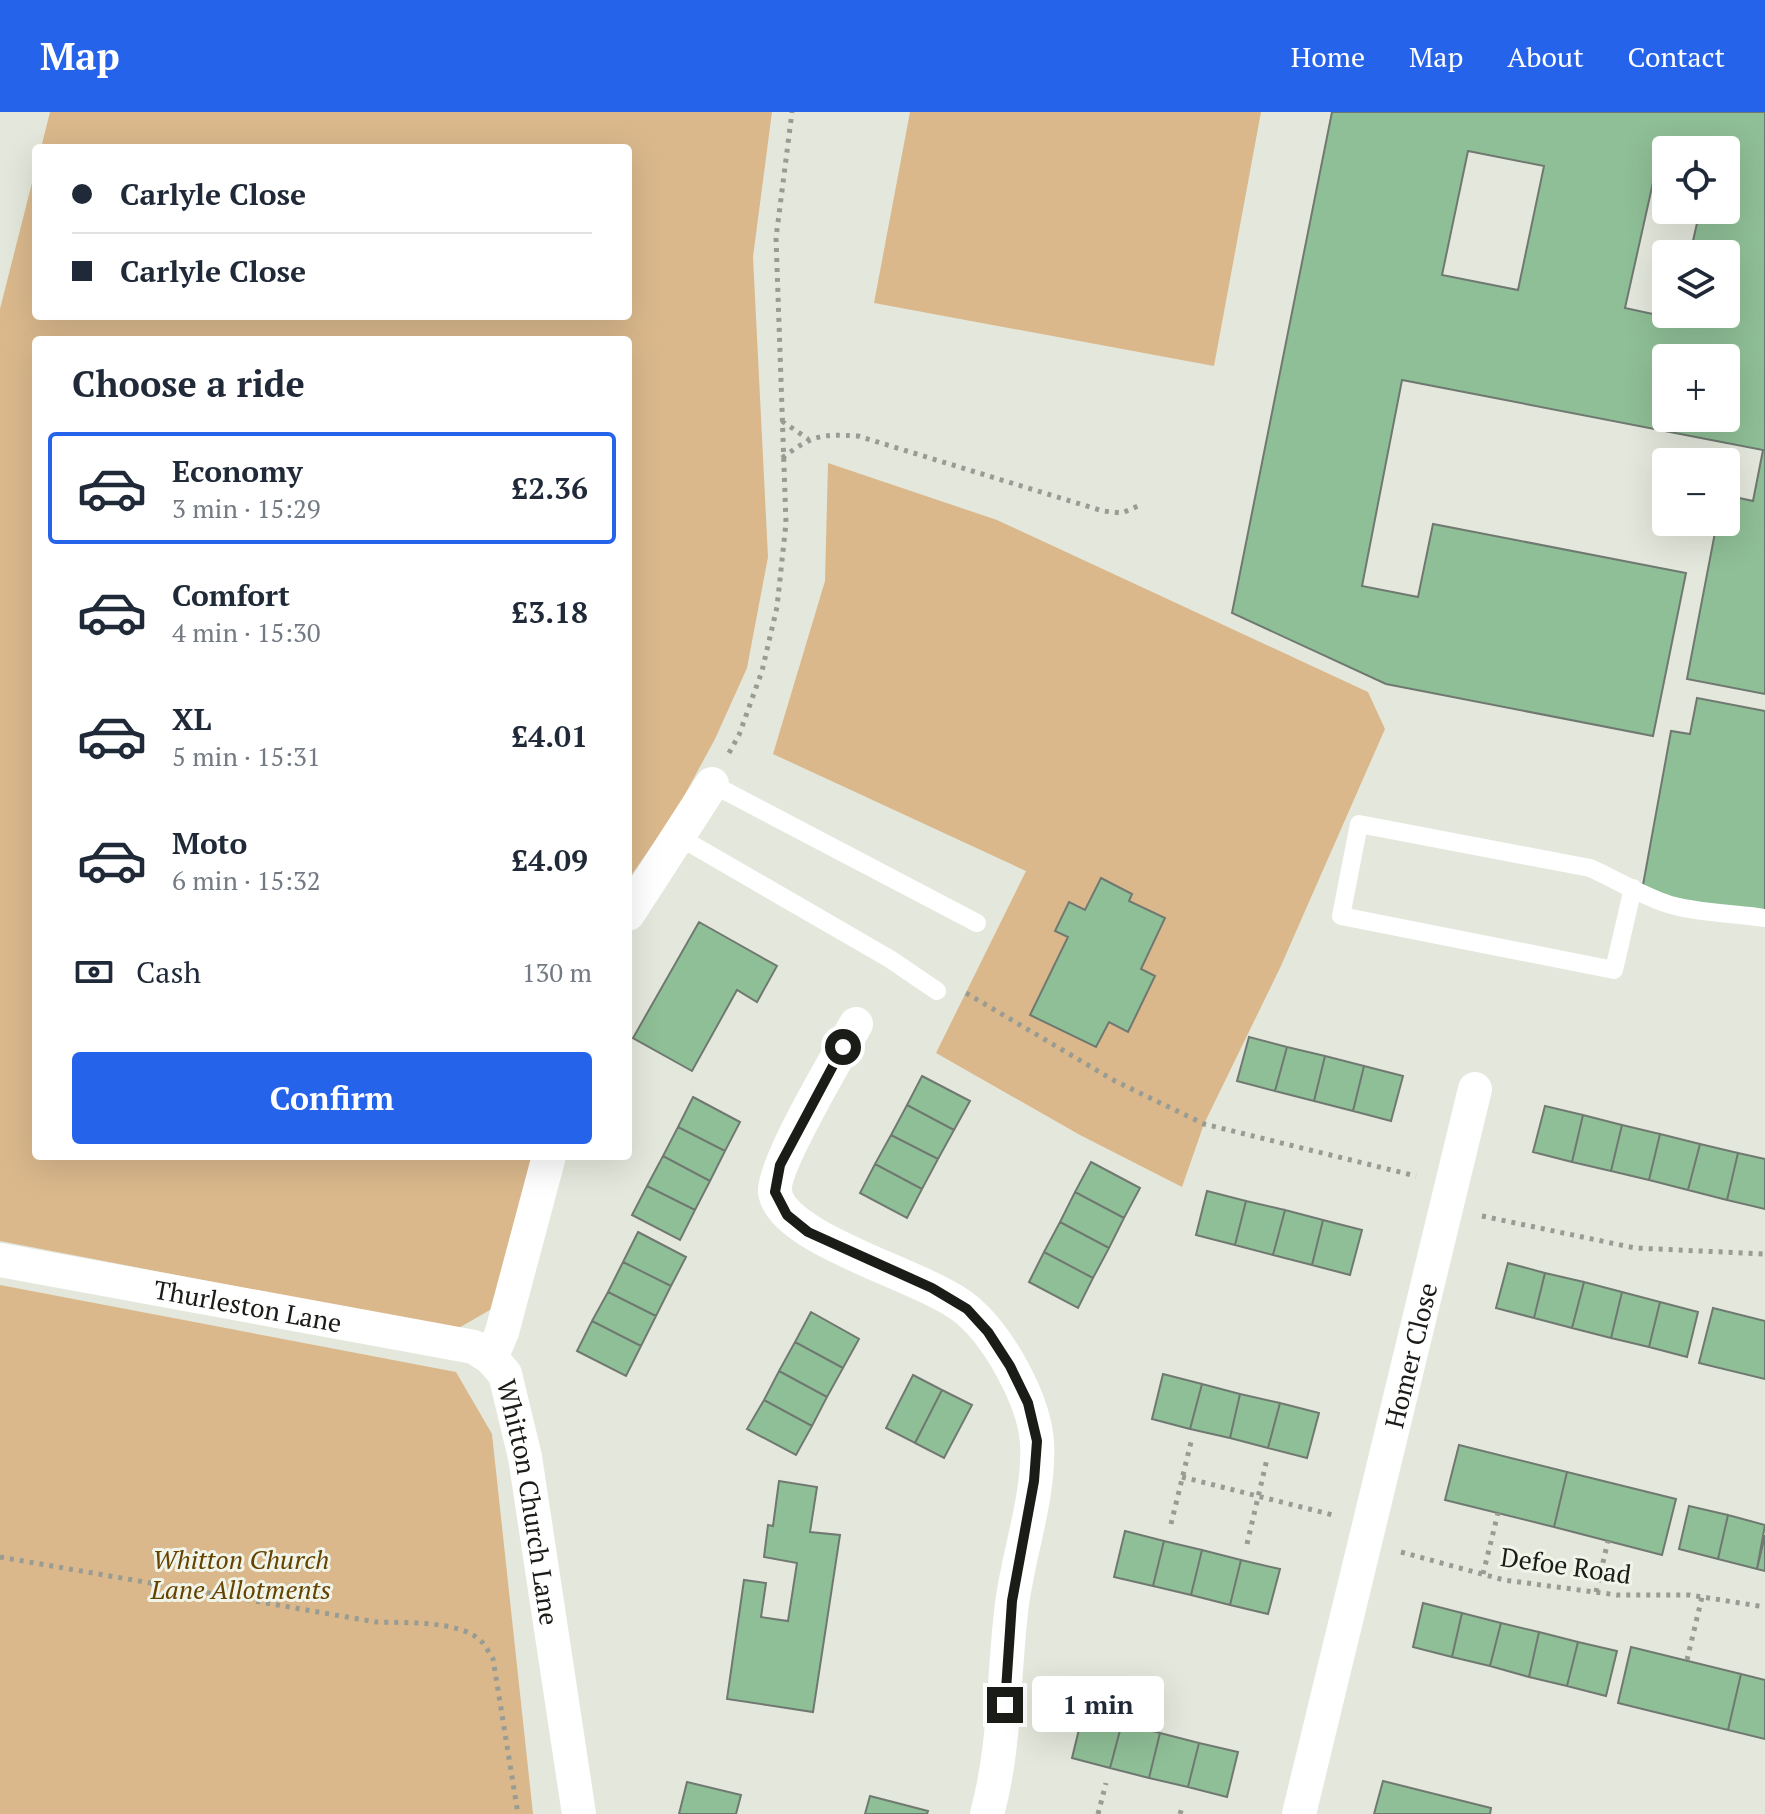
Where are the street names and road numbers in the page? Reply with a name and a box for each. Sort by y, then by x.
street label: Thurleston Lane [151,1272,344,1339]
street label: Homer Close [1376,1279,1444,1431]
street label: Whitton Church Lane [490,1376,567,1628]
street label: Defoe Road [1498,1539,1634,1591]

